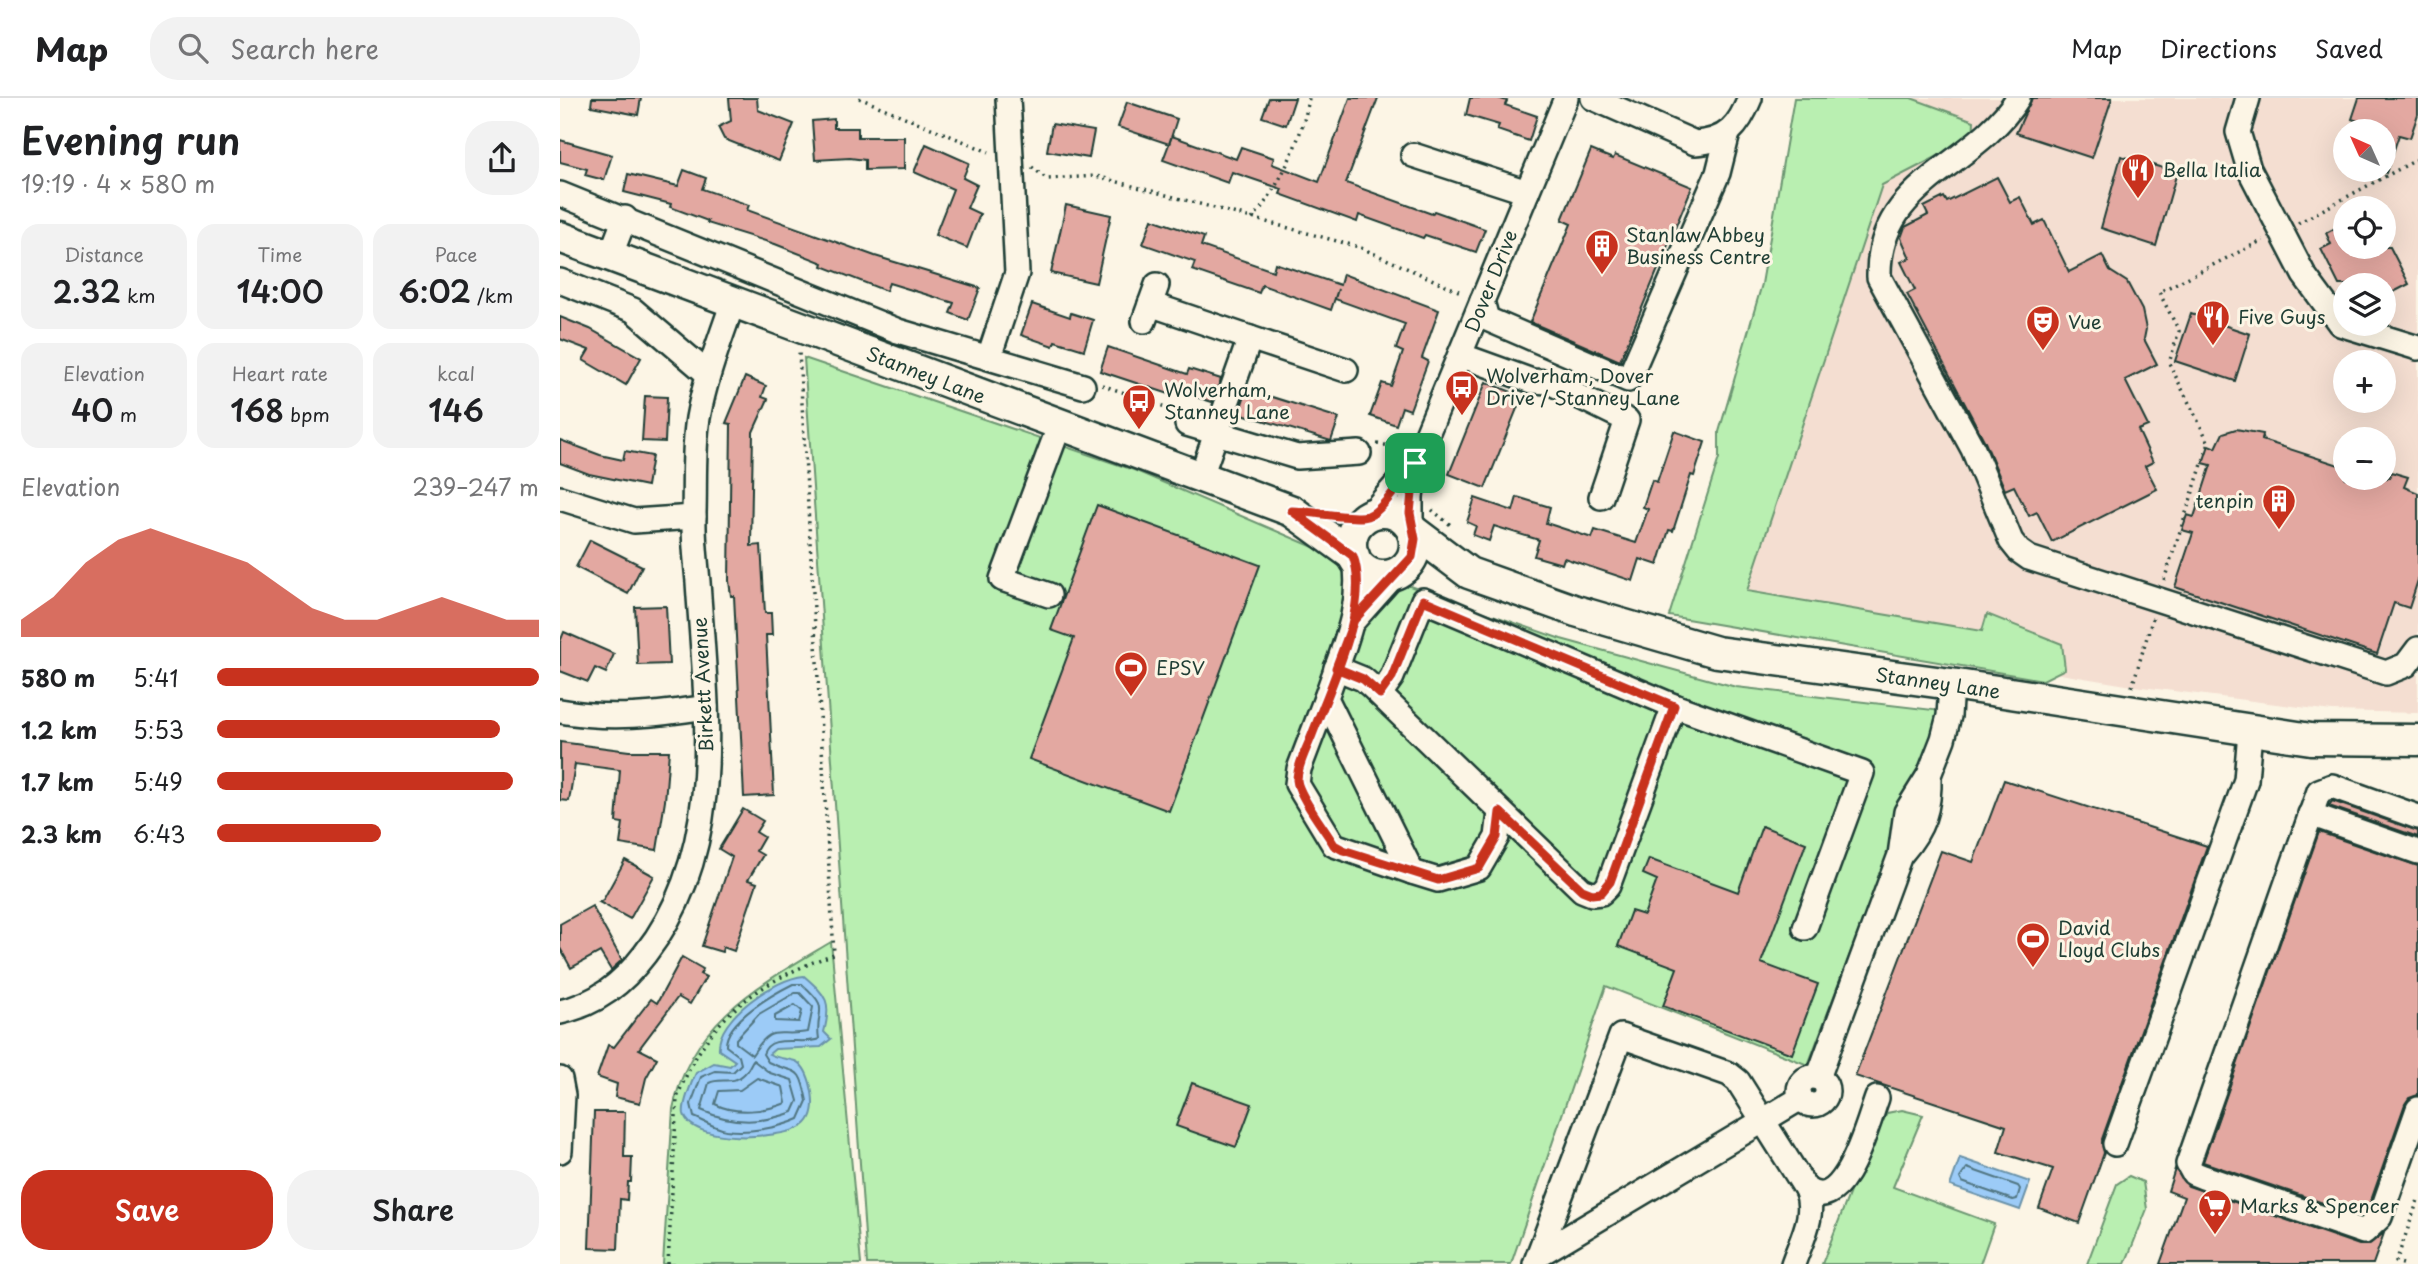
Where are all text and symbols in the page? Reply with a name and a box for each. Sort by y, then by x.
search box [150,17,640,80]
text: Map [35,23,108,73]
icon: search [174,29,212,67]
text: Search here [230,29,379,68]
text: Map [2071,30,2122,66]
text: Directions [2160,30,2277,66]
text: Saved [2315,30,2383,66]
text: Evening run [21,111,240,168]
north arrow [2333,119,2396,182]
map controls [2333,119,2396,490]
button: share [465,121,539,195]
restaurant icon: Bella Italia [2119,151,2157,200]
place label: Bella Italia [2162,155,2262,183]
text: 19:19 · 4 × 580 m [21,166,215,201]
button: locate [2333,196,2396,259]
place label: Stanlaw Abbey Business Centre [1626,220,1771,270]
street label: Dover Drive [1457,225,1523,336]
building icon: Stanlaw Abbey Business Centre [1583,227,1621,276]
text: Distance [64,240,144,268]
text: Time [258,240,302,268]
text: Pace [435,240,477,268]
text: 2.32 [52,268,121,313]
text: 14:00 [236,268,324,313]
text: 6:02 [399,268,471,313]
button: layers [2333,273,2396,336]
text: km [121,281,156,309]
text: /km [471,281,513,309]
restaurant icon: Five Guys [2194,298,2232,347]
place label: Five Guys [2238,302,2325,330]
theatre icon: Vue [2024,303,2062,352]
place label: Vue [2068,307,2102,335]
street label: Stanney Lane [863,338,990,410]
button: + [2333,350,2396,413]
text: Elevation [63,359,145,387]
text: Heart rate [232,359,328,387]
text: kcal [437,359,475,387]
place label: Wolverham, Dover Drive / Stanney Lane [1486,361,1680,411]
bus stop icon: Wolverham, Dover Drive / Stanney Lane [1443,368,1481,417]
place label: Wolverham, Stanney Lane [1164,375,1290,425]
bus stop icon: Wolverham, Stanney Lane [1120,382,1158,431]
text: 40 [71,387,113,432]
text: 168 [230,387,284,432]
text: 146 [428,387,484,432]
text: m [113,400,137,428]
text: bpm [284,400,330,428]
button: − [2333,427,2396,490]
pin [1385,433,1445,493]
icon: arrive [1396,444,1434,482]
text: Elevation [21,469,120,504]
text: 239–247 m [412,469,539,504]
building icon: tenpin [2260,482,2298,531]
place label: tenpin [2196,486,2254,514]
street label: Birkett Avenue [684,617,720,753]
sports icon: EPSV [1112,649,1150,698]
place label: EPSV [1156,653,1205,681]
street label: Stanney Lane [1874,659,2002,705]
text: 580 m [21,660,95,695]
text: 5:41 [133,660,179,695]
text: 1.2 km [21,712,97,747]
text: 5:53 [133,712,184,747]
text: 1.7 km [21,764,94,799]
text: 5:49 [133,764,183,799]
text: 2.3 km [21,816,102,851]
text: 6:43 [133,816,186,851]
place label: David Lloyd Clubs [2058,913,2160,963]
sports icon: David Lloyd Clubs [2014,920,2052,969]
button: Save [21,1170,273,1250]
button: Share [287,1170,539,1250]
supermarket icon: Marks & Spencer [2196,1187,2234,1236]
place label: Marks & Spencer [2240,1191,2399,1219]

